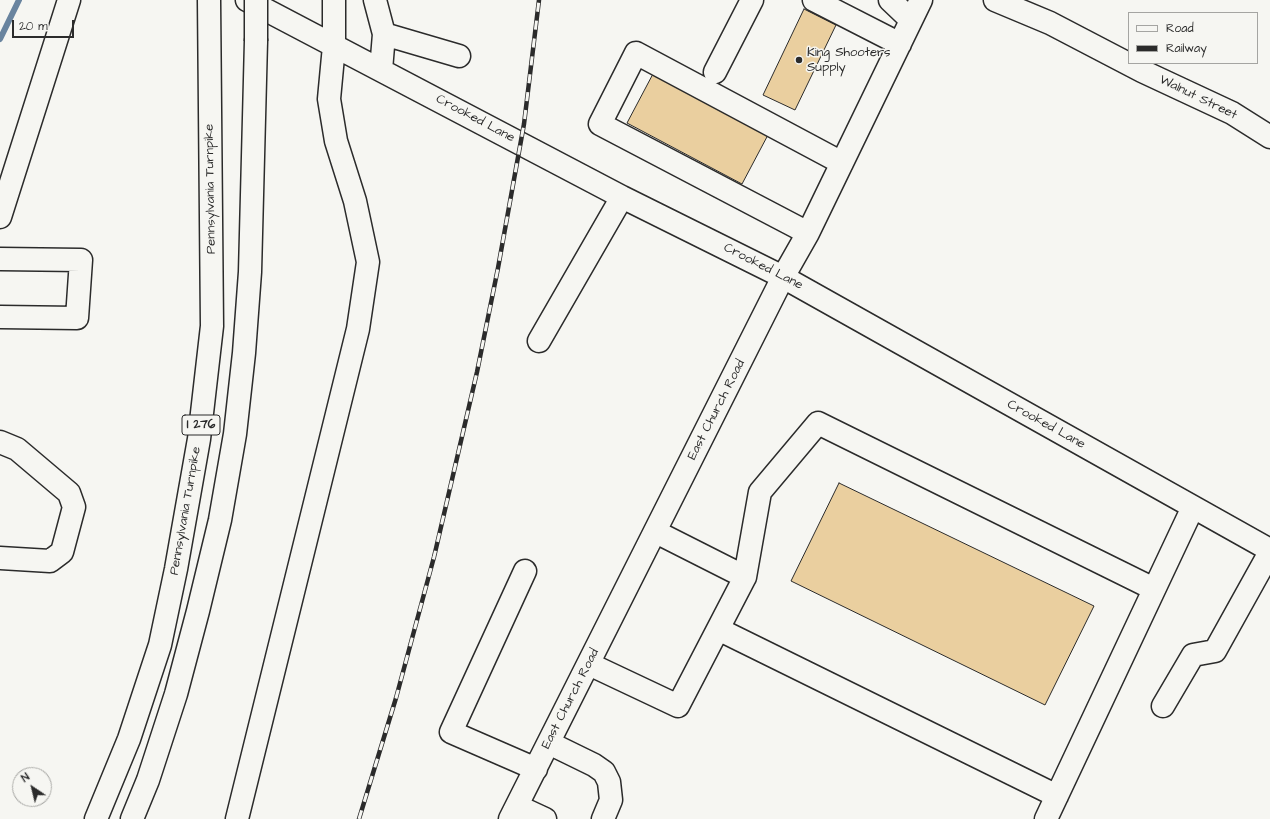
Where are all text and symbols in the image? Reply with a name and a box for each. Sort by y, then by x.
scale bar [14,12,76,38]
legend [1128,12,1258,64]
text: 20 m [19,18,48,35]
text: Road [1166,20,1194,37]
text: Railway [1166,40,1207,57]
place label: King Shooters Supply [807,45,891,76]
marker: King Shooters Supply [794,55,804,65]
street label: Walnut Street [1157,72,1239,124]
street label: Crooked Lane [433,92,517,146]
street label: Pennsylvania Turnpike [202,124,220,254]
street label: Crooked Lane [721,240,805,294]
street label: East Church Road [685,357,749,463]
street label: Crooked Lane [1004,397,1088,453]
road number: I 276 [182,415,220,435]
street label: Pennsylvania Turnpike [167,446,205,576]
street label: East Church Road [539,646,603,752]
north arrow [12,767,52,807]
text: N [18,769,33,786]

